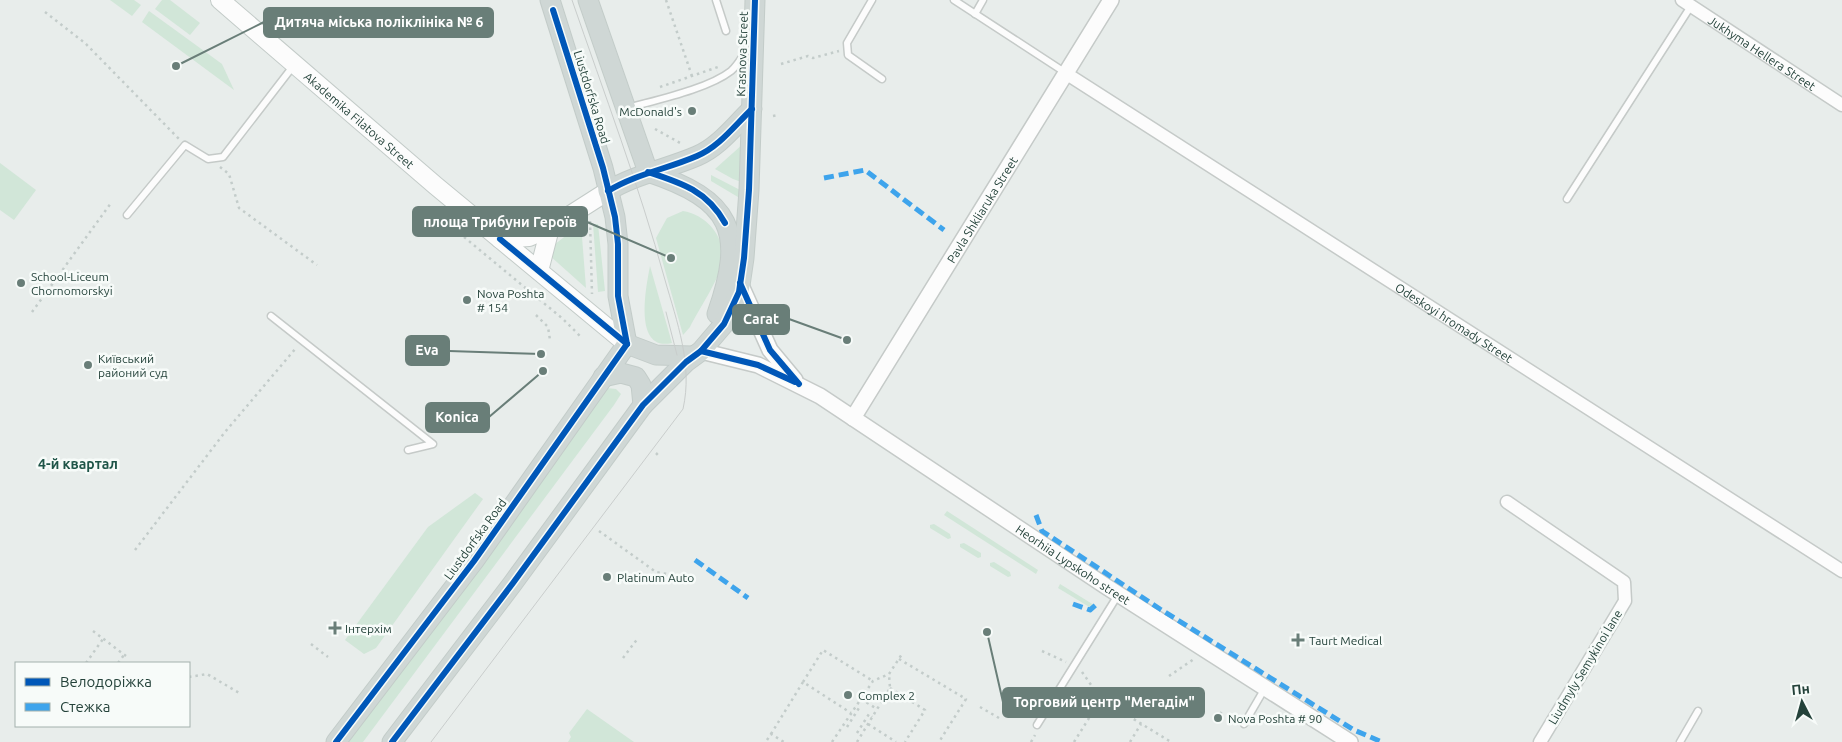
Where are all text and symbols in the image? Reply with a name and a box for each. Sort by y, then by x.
callout: Дитяча міська поліклініка № 6 [264,8,493,37]
street label: Krasnova Street [734,11,750,97]
street label: Jukhyma Hellera Street [1706,13,1819,93]
text: Дитяча міська поліклініка № 6 [275,14,484,30]
street label: Liustdorfska Road [572,49,612,145]
street label: Akademika Filatova Street [302,69,417,171]
place label: McDonald's [619,105,682,118]
marker: McDonald's [686,105,698,117]
street label: Pavla Shkliaruka Street [944,154,1020,265]
callout: площа Трибуни Героїв [413,207,587,236]
text: площа Трибуни Героїв [423,214,577,230]
place label: School-Liceum Chornomorskyi [31,270,113,297]
marker: School-Liceum Chornomorskyi [15,277,27,289]
street label: Odeskoyi hromady Street [1393,280,1515,365]
place label: Nova Poshta # 154 [477,287,544,314]
marker: Nova Poshta # 154 [461,294,473,306]
callout: Carat [733,305,789,334]
text: Carat [743,311,779,327]
callout: Eva [406,336,449,365]
text: Eva [415,342,439,358]
place label: Київський районий суд [98,352,168,379]
marker: Київський районий суд [82,359,94,371]
callout: Konica [426,403,489,432]
text: Konica [435,409,479,425]
district label: 4-й квартал [38,456,118,472]
street label: Liustdorfska Road [441,496,509,582]
street label: Heorhiia Lypskoho street [1014,522,1133,607]
marker: Platinum Auto [601,571,613,583]
place label: Platinum Auto [617,571,694,584]
street label: Liudmyly Semykinoi lane [1546,607,1624,727]
marker: Інтерхім [329,622,341,634]
place label: Інтерхім [345,622,392,635]
marker: Taurt Medical [1291,633,1305,647]
place label: Taurt Medical [1309,634,1382,647]
legend [15,662,190,727]
text: Велодоріжка [60,673,152,690]
north arrow [1777,677,1827,727]
text: Пн [1791,680,1811,698]
callout: Торговий центр "Мегадім" [1003,688,1204,717]
marker: Complex 2 [842,689,854,701]
place label: Complex 2 [858,689,915,702]
text: Торговий центр "Мегадім" [1013,694,1195,710]
text: Стежка [60,698,110,715]
marker: Nova Poshta # 90 [1212,712,1224,724]
place label: Nova Poshta # 90 [1228,712,1322,725]

